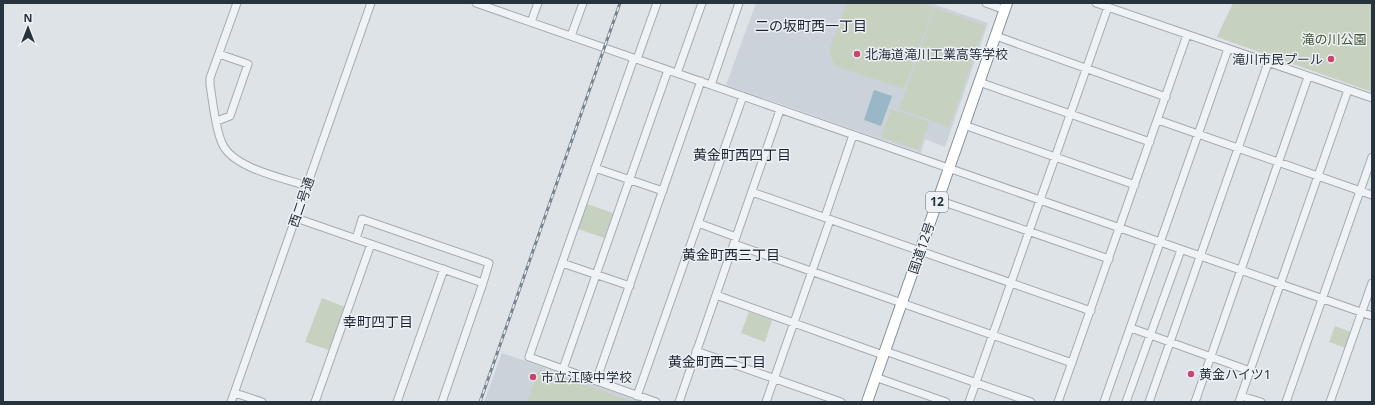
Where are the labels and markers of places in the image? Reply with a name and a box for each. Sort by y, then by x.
place label: 北海道滝川工業高等学校 [865,45,1008,63]
marker: 北海道滝川工業高等学校 [852,49,862,59]
place label: 滝川市民プール [1232,50,1323,68]
marker: 滝川市民プール [1326,54,1336,64]
place label: 黄金ハイツ1 [1199,365,1271,383]
place label: 市立江陵中学校 [541,368,632,386]
marker: 黄金ハイツ1 [1186,369,1196,379]
marker: 市立江陵中学校 [528,372,538,382]

